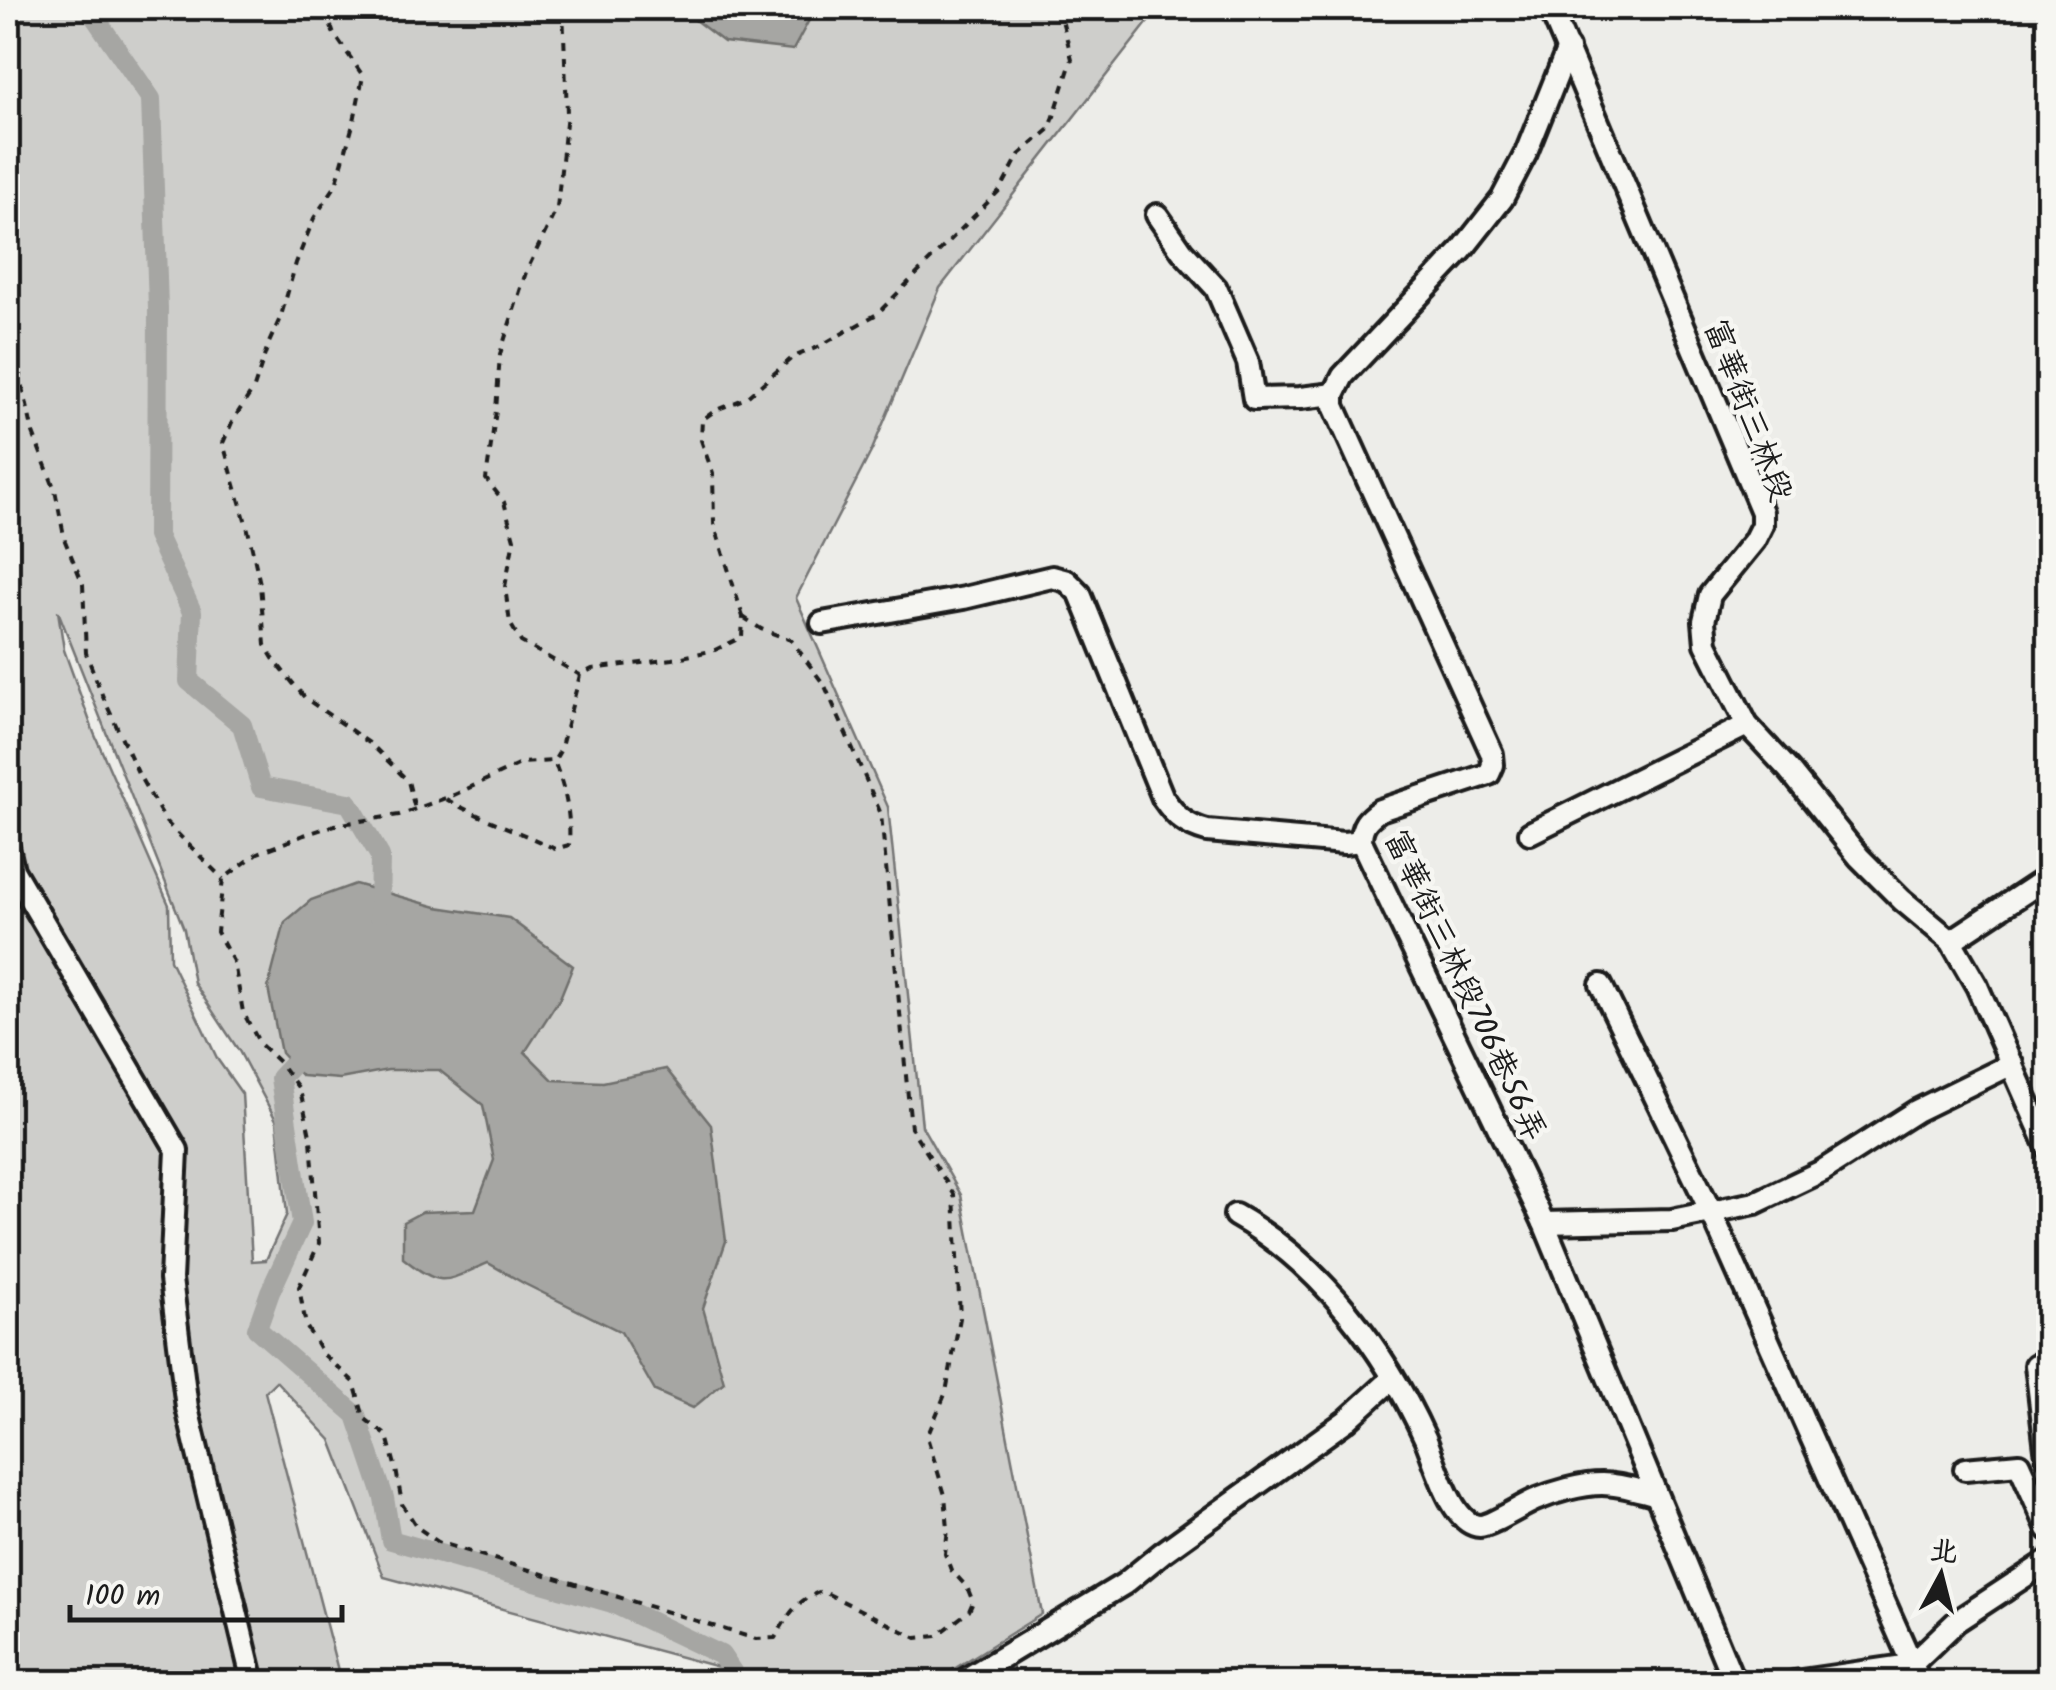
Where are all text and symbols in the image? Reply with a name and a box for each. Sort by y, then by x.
street label: 富華街三林段 [1688,312,1805,510]
street label: 富華街三林段706巷56弄 [1369,821,1559,1151]
north arrow [1891,1525,1991,1625]
text: 北 [1927,1529,1960,1577]
scale bar [70,1560,342,1622]
text: 100 m [85,1573,160,1621]

